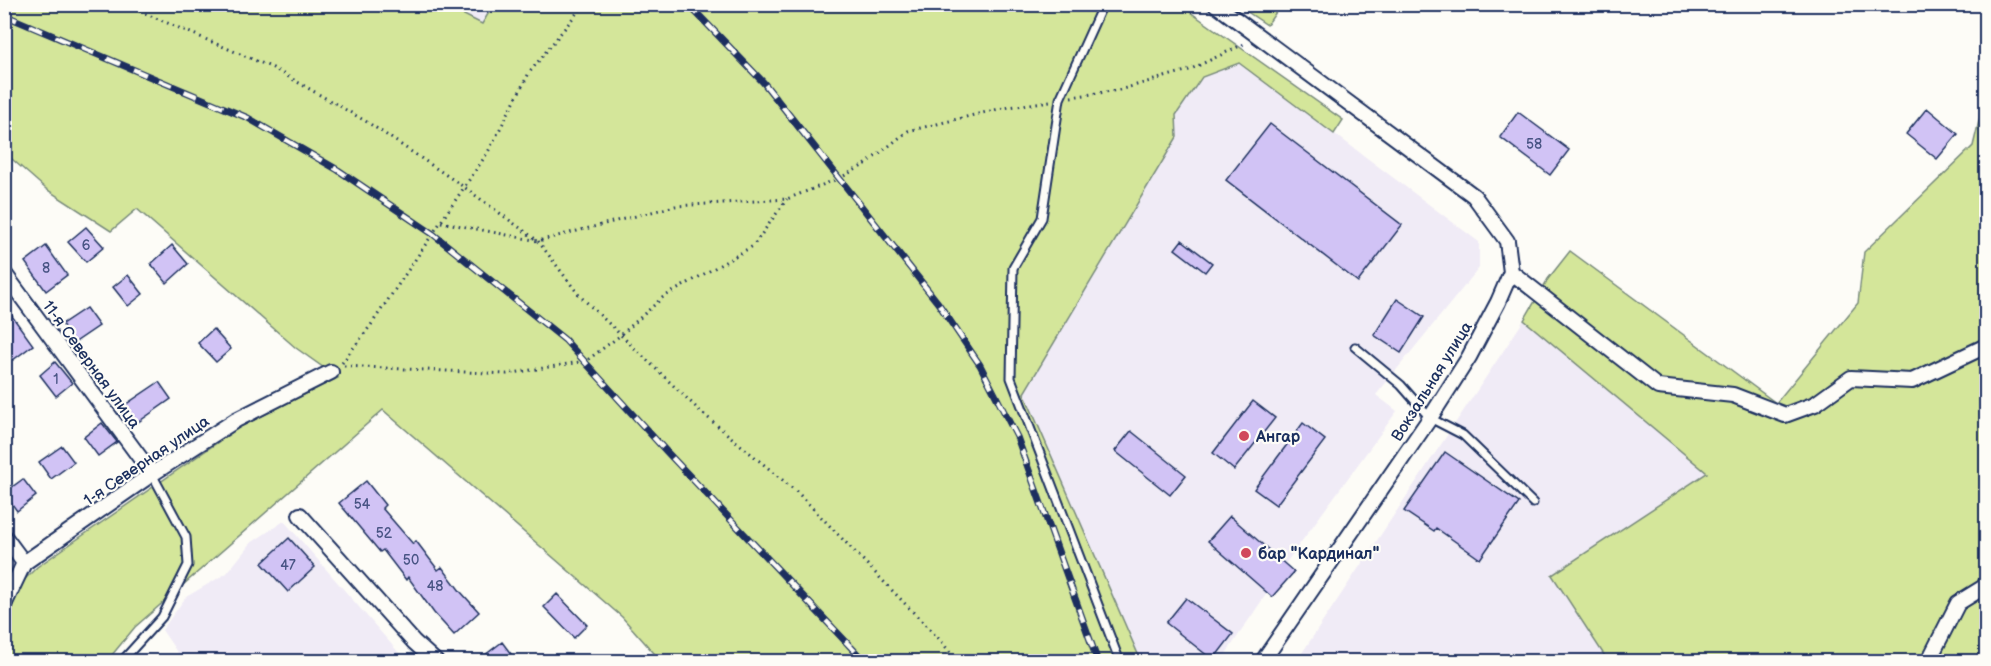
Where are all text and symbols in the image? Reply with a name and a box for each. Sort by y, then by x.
house number: 58 [1526,136,1542,153]
house number: 6 [82,237,91,254]
house number: 8 [42,260,50,277]
street label: 11-я Северная улица [39,296,145,432]
street label: Вокзальная улица [1388,318,1477,445]
house number: 1 [53,371,59,387]
street label: 1-я Северная улица [80,412,214,510]
place label: Ангар [1255,428,1301,447]
marker: Ангар [1237,429,1251,443]
house number: 54 [354,496,371,513]
house number: 52 [376,525,393,542]
place label: бар "Кардинал" [1258,545,1379,564]
marker: бар "Кардинал" [1239,546,1253,560]
house number: 50 [403,552,419,569]
house number: 47 [280,557,296,574]
house number: 48 [427,578,443,595]

